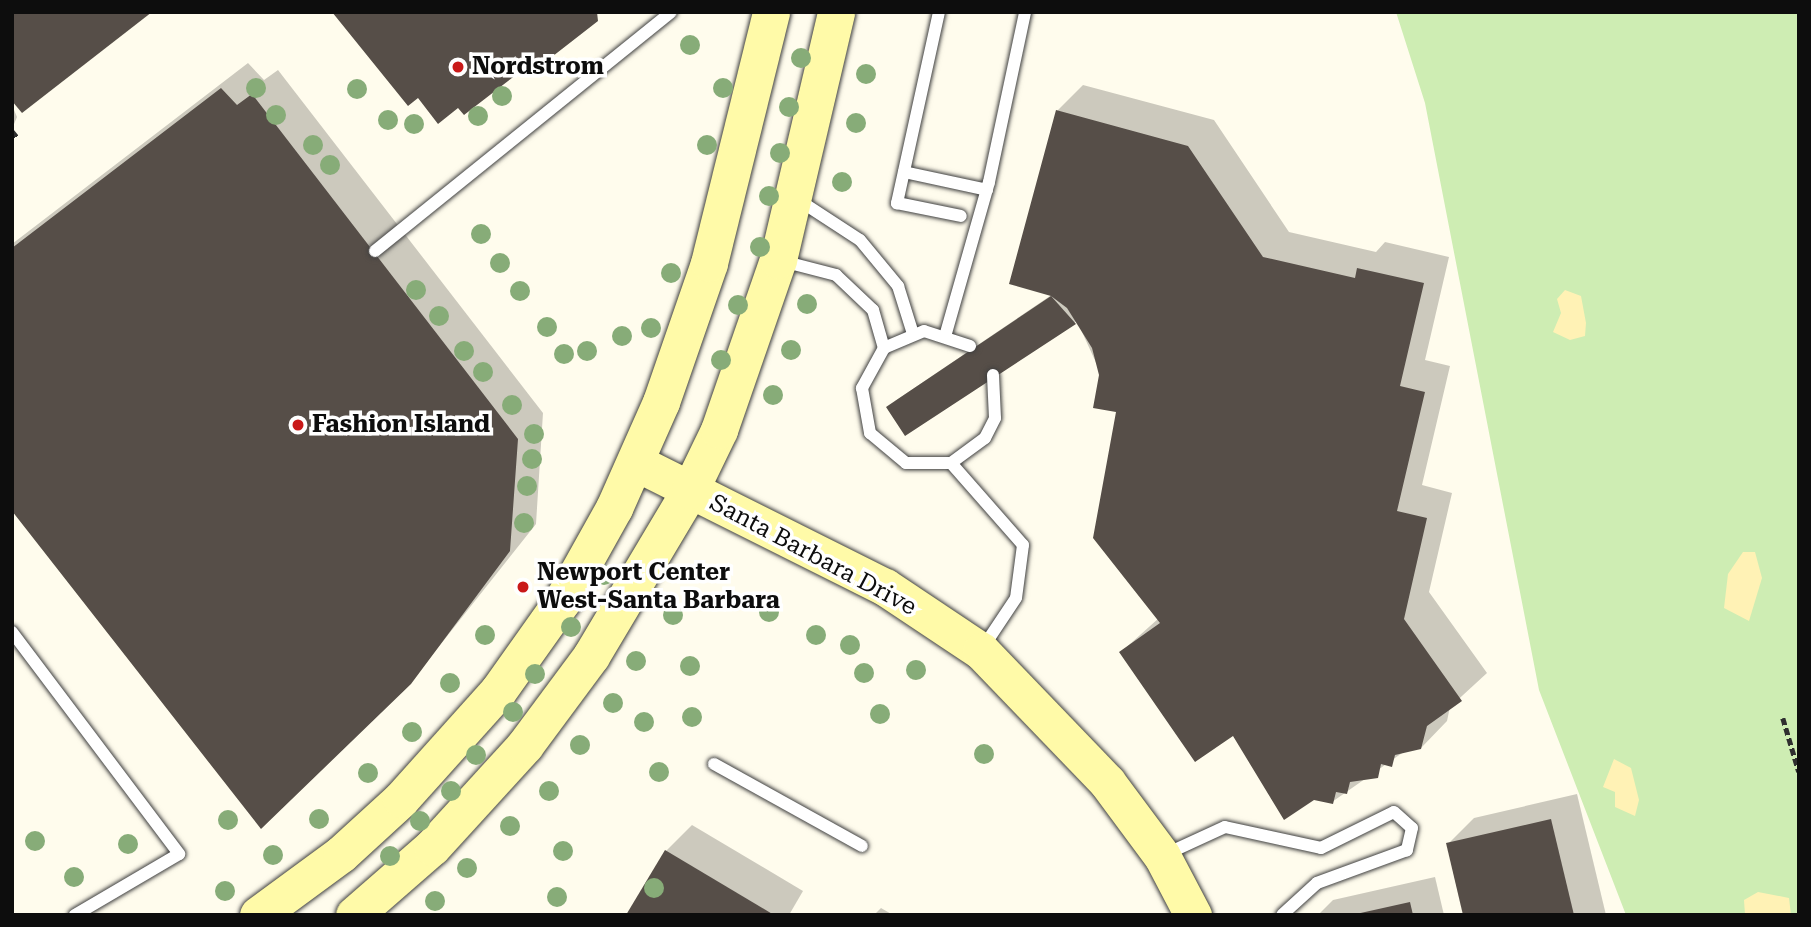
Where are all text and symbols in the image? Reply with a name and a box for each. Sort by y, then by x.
place label: Nordstrom [472,53,604,81]
marker: Nordstrom [450,59,466,75]
place label: Fashion Island [312,411,490,439]
marker: Fashion Island [290,417,306,433]
street label: Santa Barbara Drive [705,488,921,622]
place label: Newport Center West-Santa Barbara [537,559,780,615]
marker: Newport Center West-Santa Barbara [515,579,531,595]

